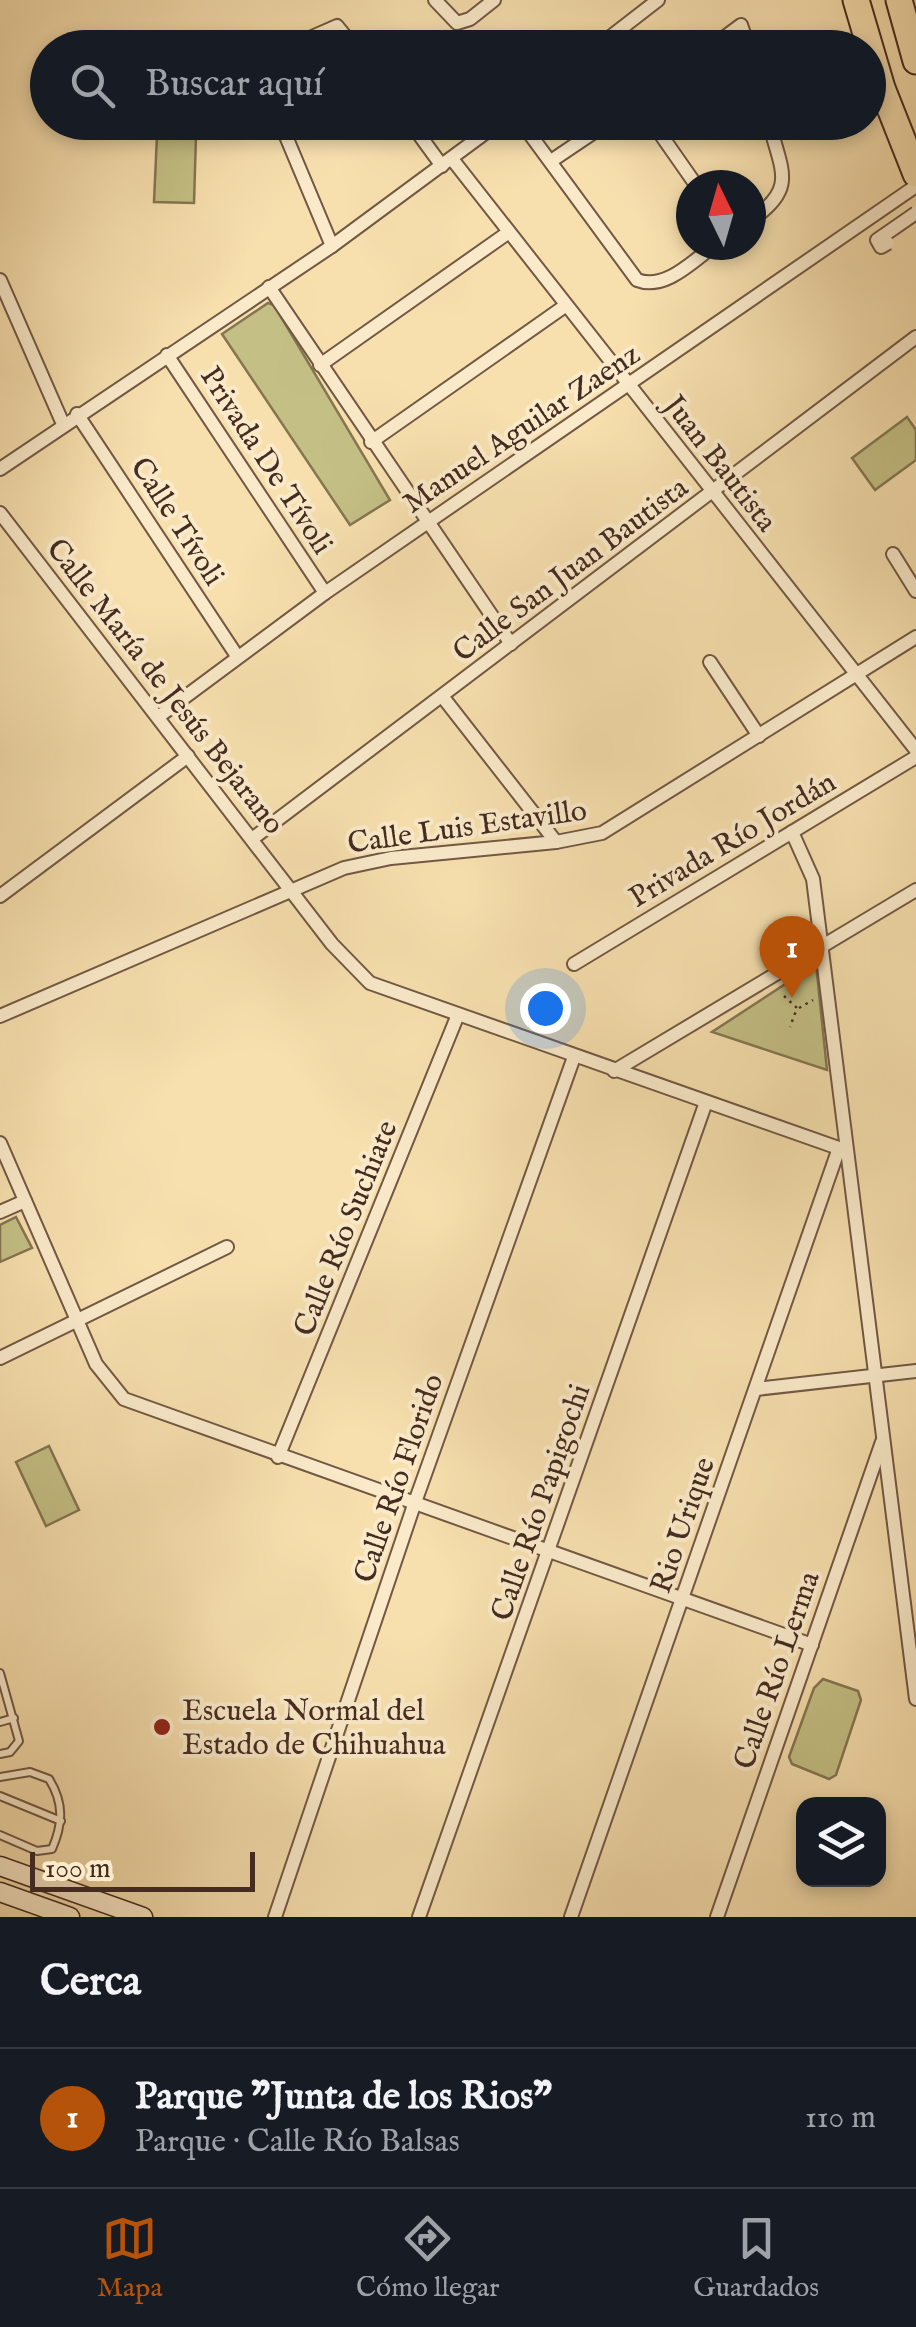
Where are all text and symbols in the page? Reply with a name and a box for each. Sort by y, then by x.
search box [30,30,886,140]
icon: search [65,58,120,113]
text: Buscar aquí [145,61,323,109]
north arrow [676,170,766,260]
street label: Manuel Aguilar Zaenz [396,336,648,523]
street label: Privada De Tívoli [190,360,340,562]
street label: Juan Bautista [652,386,785,540]
street label: Calle Tívoli [121,451,232,593]
street label: Calle San Juan Bautista [446,470,696,671]
street label: Calle María de Jesús Bejarano [37,532,292,843]
street label: Privada Río Jordán [623,764,843,917]
street label: Calle Luis Estavillo [345,792,589,864]
pin: 1 [760,916,824,998]
your location [520,983,571,1034]
street label: Calle Río Suchiate [286,1115,407,1342]
street label: Calle Río Florido [346,1369,453,1588]
street label: Calle Río Papigochi [484,1379,600,1626]
street label: Rio Urique [643,1453,725,1598]
street label: Calle Río Lerma [726,1567,830,1775]
place label: Escuela Normal del Estado de Chihuahua [182,1693,446,1765]
marker: Escuela Normal del Estado de Chihuahua [151,1716,173,1738]
map controls [796,1797,886,1887]
button: layers [796,1797,886,1887]
scale bar [30,1847,255,1892]
text: 100 m [45,1852,111,1887]
text: Cerca [40,1956,141,2009]
text: Parque "Junta de los Rios" [135,2074,552,2122]
text: 1 [67,2098,78,2139]
text: 110 m [805,2098,876,2139]
text: Parque · Calle Río Balsas [135,2122,460,2163]
tab: Mapa [97,2211,163,2306]
tab: Cómo llegar [356,2211,500,2306]
tab: Guardados [693,2211,819,2306]

